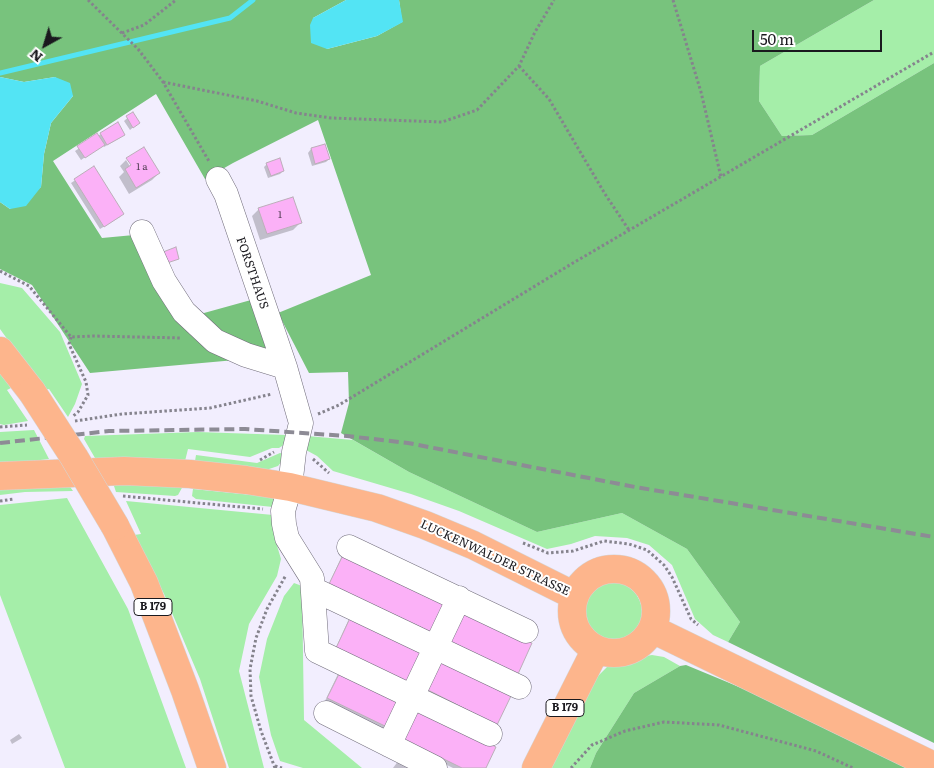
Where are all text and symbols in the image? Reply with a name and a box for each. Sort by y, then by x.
north arrow [20,20,70,70]
scale bar [754,20,884,52]
text: 50 m [760,27,794,50]
text: N [25,45,46,68]
house number: 1 a [136,161,148,173]
house number: 1 [278,209,282,221]
street label: FORSTHAUS [233,235,271,311]
street label: LUCKENWALDER STRASSE [418,517,572,599]
road number: B 179 [134,598,172,616]
road number: B 179 [546,700,584,716]

